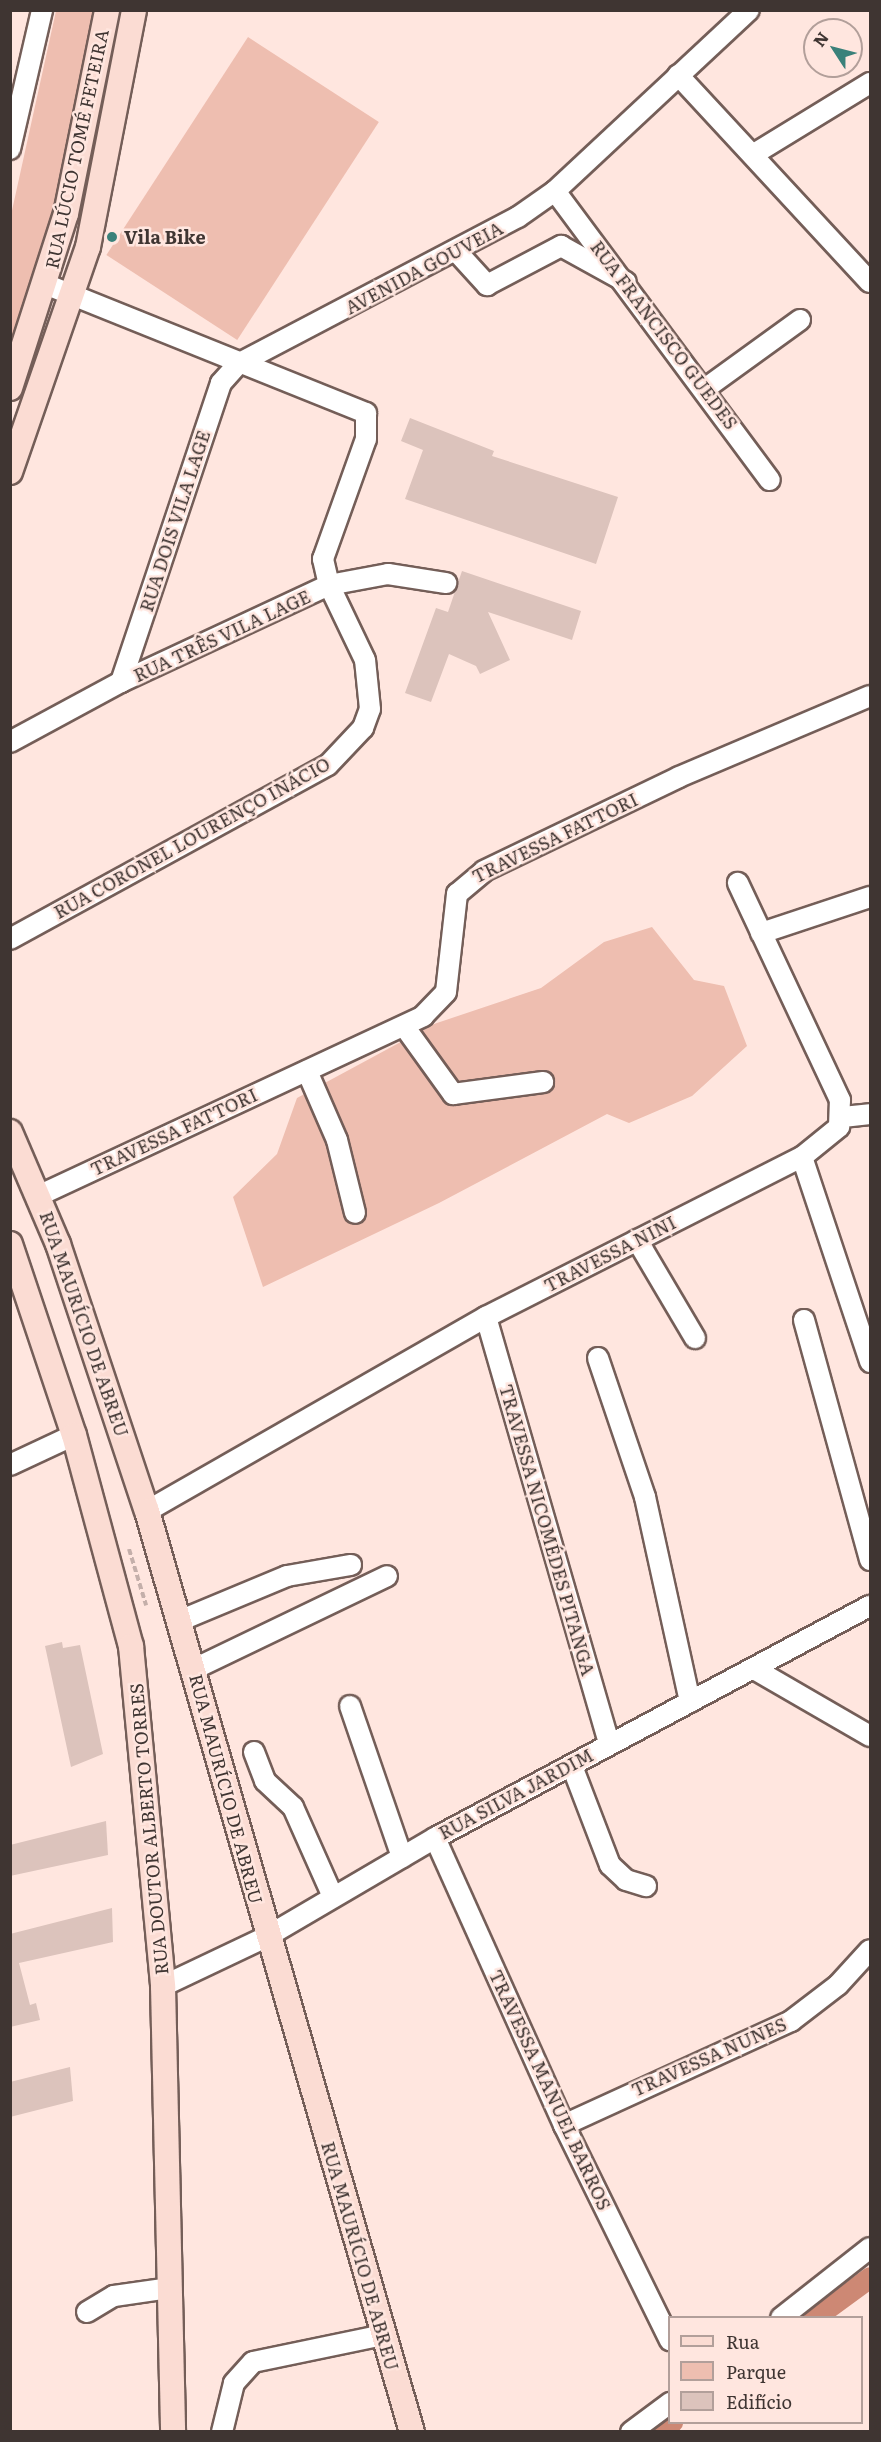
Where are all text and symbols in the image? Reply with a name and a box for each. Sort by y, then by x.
north arrow [803,18,863,78]
text: N [806,26,834,51]
street label: RUA LÚCIO TOMÉ FETEIRA [41,27,113,271]
street label: AVENIDA GOUVEIA [342,217,506,319]
place label: Vila Bike [124,226,206,248]
marker: Vila Bike [105,230,119,244]
street label: RUA FRANCISCO GUEDES [586,237,742,433]
street label: RUA DOIS VILA LAGE [135,428,215,614]
street label: RUA TRÊS VILA LAGE [130,586,314,686]
street label: RUA CORONEL LOURENÇO INÁCIO [50,753,334,923]
street label: TRAVESSA FATTORI [469,788,641,888]
street label: TRAVESSA FATTORI [87,1084,261,1180]
street label: RUA MAURÍCIO DE ABREU [35,1208,133,1440]
street label: TRAVESSA NINI [540,1211,680,1297]
street label: TRAVESSA NICOMÉDES PITANGA [495,1382,599,1678]
street label: RUA MAURÍCIO DE ABREU [185,1672,267,1906]
street label: RUA DOUTOR ALBERTO TORRES [125,1682,173,1976]
street label: RUA SILVA JARDIM [435,1744,597,1844]
street label: TRAVESSA MANUEL BARROS [485,1966,615,2214]
street label: TRAVESSA NUNES [628,2013,790,2101]
street label: RUA MAURÍCIO DE ABREU [317,2139,403,2373]
legend [668,2316,863,2424]
text: Rua [726,2328,759,2355]
text: Parque [726,2358,786,2385]
text: Edifício [726,2388,792,2415]

